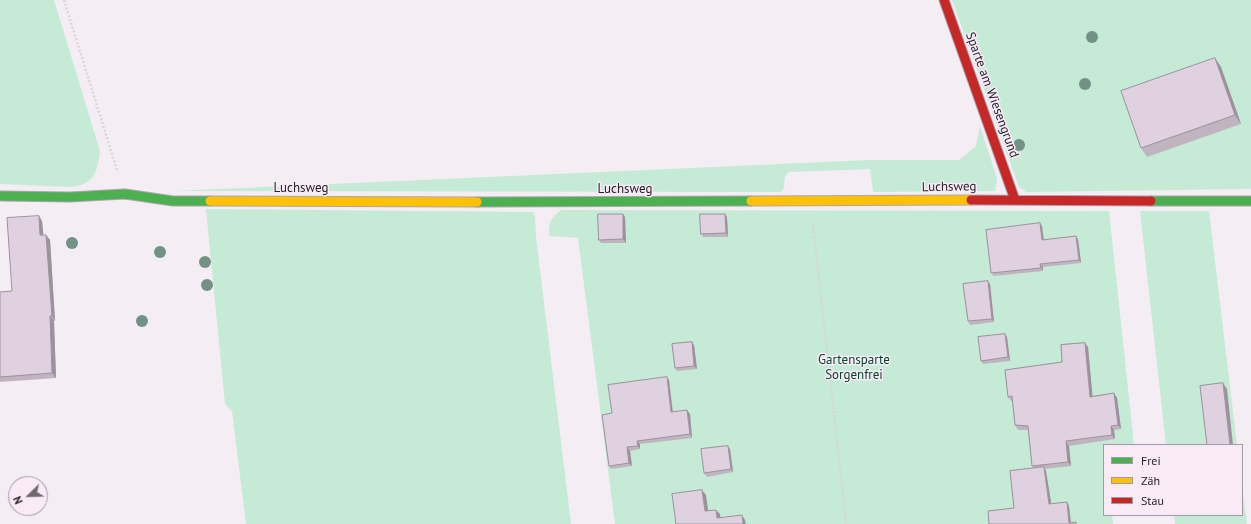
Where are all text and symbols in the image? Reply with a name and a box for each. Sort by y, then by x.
street label: Sparte am Wiesengrund [962,30,1022,160]
street label: Luchsweg [921,179,977,195]
street label: Luchsweg [274,180,328,196]
street label: Luchsweg [598,181,652,197]
park label: Gartensparte Sorgenfrei [818,352,890,383]
legend [1103,444,1243,516]
text: Frei [1141,453,1161,468]
text: Zäh [1141,473,1160,488]
north arrow [8,476,48,516]
text: Stau [1141,493,1164,508]
text: N [10,494,26,506]

